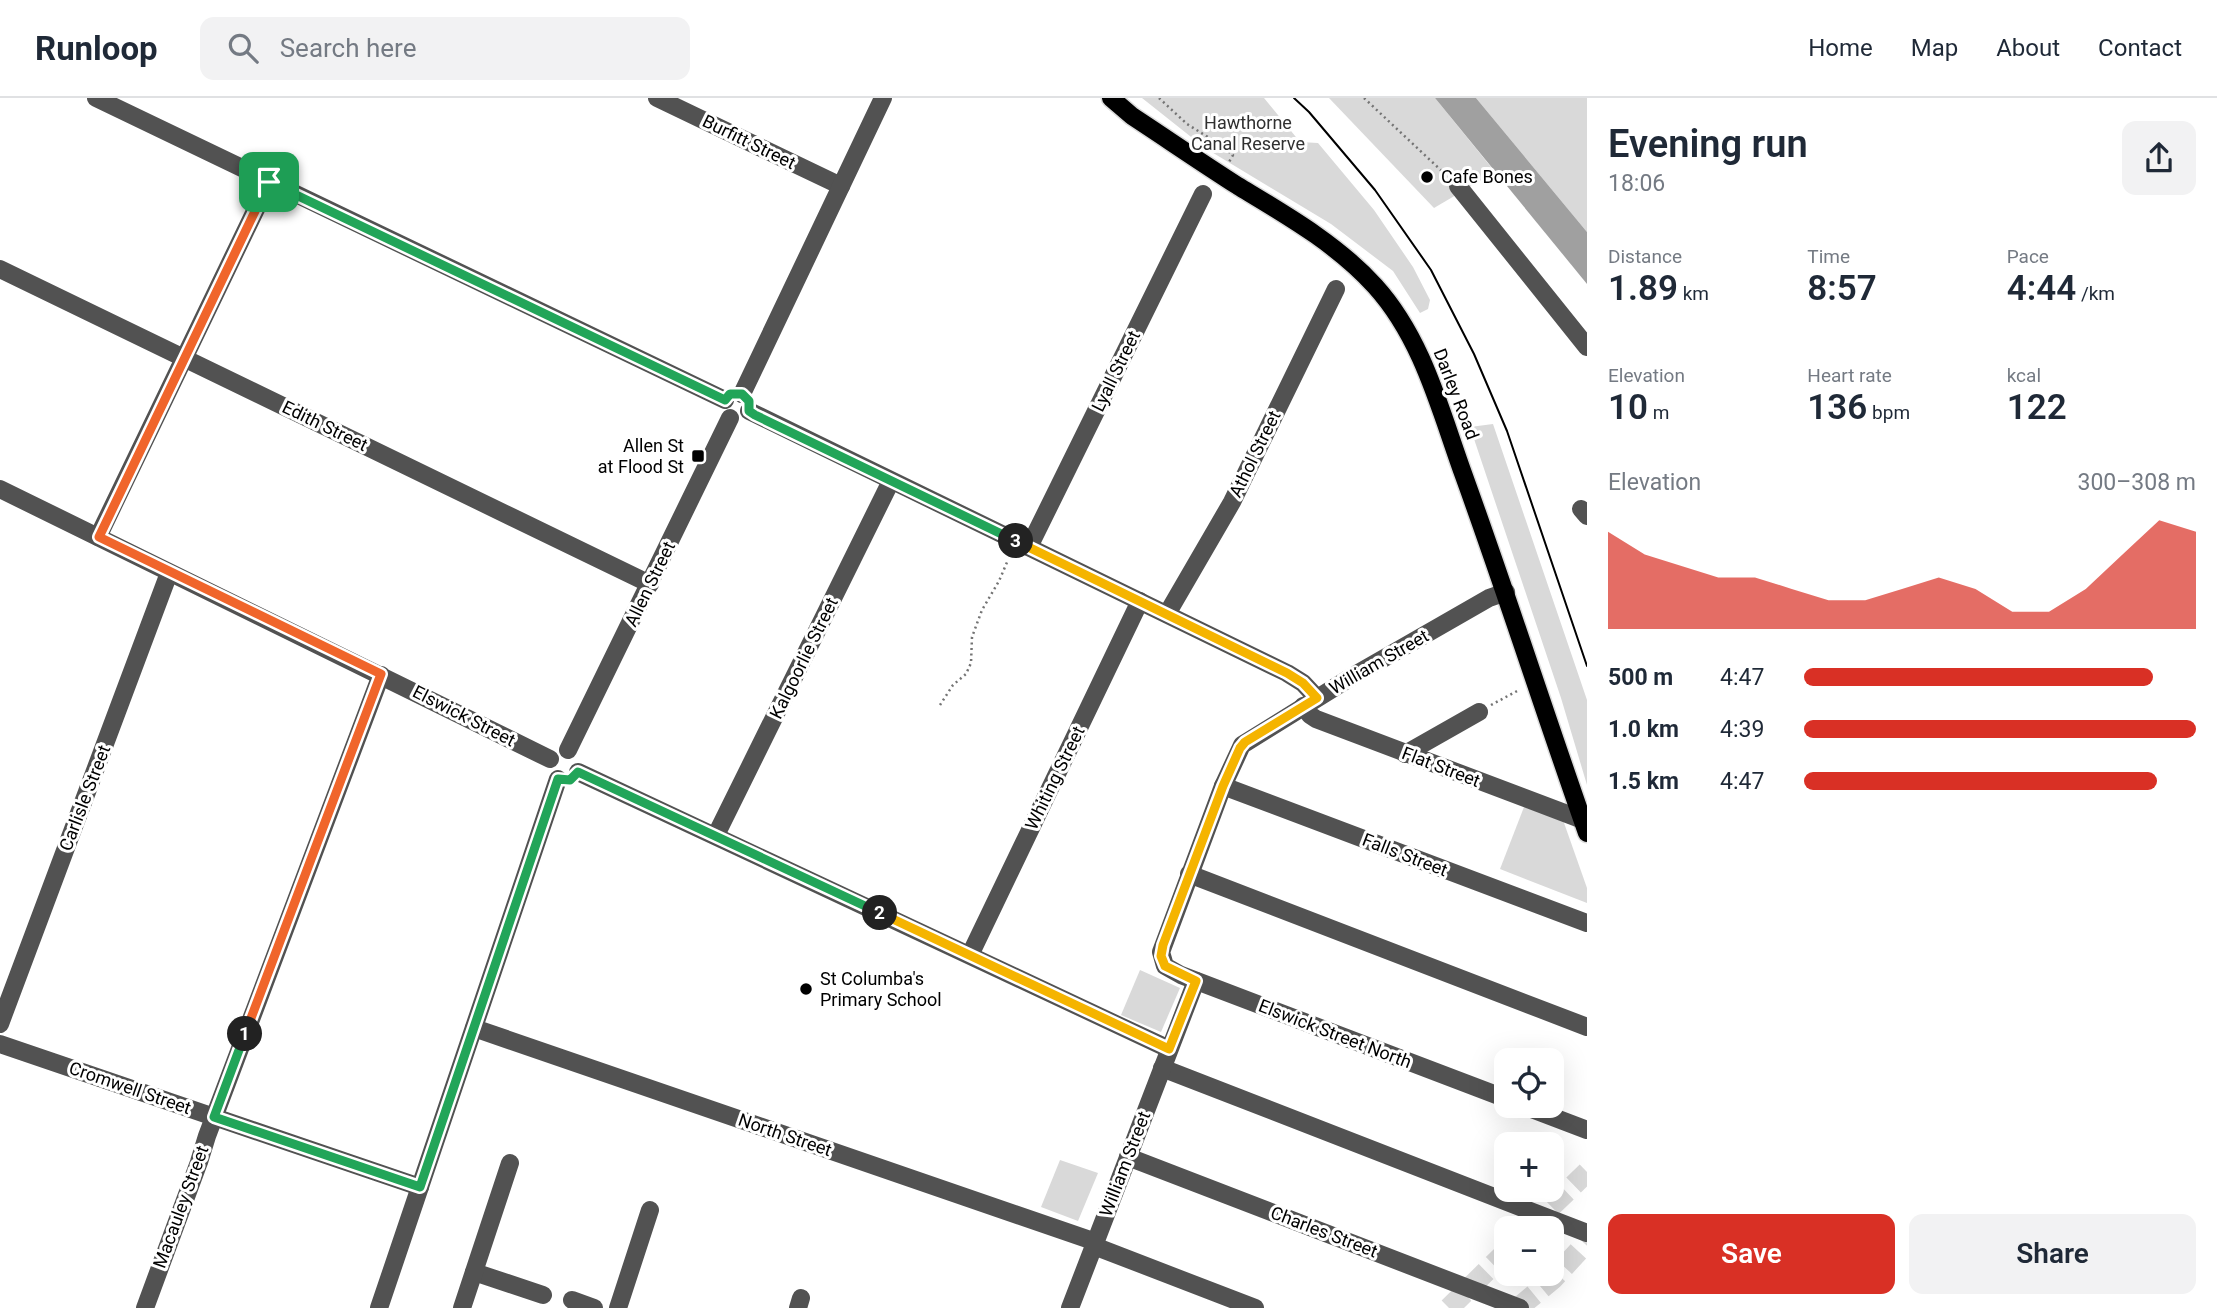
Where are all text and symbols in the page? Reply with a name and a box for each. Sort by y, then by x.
search box [200,17,690,80]
text: Runloop [35,29,158,68]
icon: search [224,29,262,67]
text: Search here [280,33,416,63]
text: Home [1808,34,1873,62]
text: Map [1911,34,1958,62]
text: About [1996,34,2060,62]
text: Contact [2098,34,2182,62]
street label: Burfitt Street [699,110,799,173]
park label: Hawthorne Canal Reserve [1191,112,1305,154]
button: share [2122,121,2196,195]
text: Evening run [1608,122,1808,166]
pin [239,152,299,212]
icon: arrive [250,163,288,201]
place label: Cafe Bones [1441,166,1533,187]
marker: Cafe Bones [1419,169,1435,185]
text: 18:06 [1608,170,1665,197]
text: Distance [1608,245,1682,268]
text: Time [1807,245,1850,268]
text: Pace [2007,245,2049,268]
text: 1.89 [1608,268,1678,309]
text: 8:57 [1807,268,1877,309]
text: 4:44 [2007,268,2076,309]
text: km [1678,282,1709,305]
text: /km [2076,282,2115,305]
street label: Lyall Street [1087,327,1144,415]
street label: Darley Road [1429,345,1483,442]
text: Elevation [1608,364,1685,387]
text: Heart rate [1807,364,1892,387]
text: kcal [2007,364,2041,387]
text: 10 [1608,387,1648,428]
text: 136 [1807,387,1867,428]
text: 122 [2007,387,2067,428]
street label: Edith Street [279,396,371,455]
text: m [1648,401,1669,424]
text: bpm [1867,401,1910,424]
street label: Athol Street [1225,407,1285,501]
place label: Allen St at Flood St [598,435,684,477]
marker: Allen St at Flood St [690,448,706,464]
text: Elevation [1608,469,1701,496]
text: 300–308 m [2077,469,2196,496]
pin: 3 [998,524,1034,558]
text: 3 [1010,529,1021,552]
street label: Allen Street [620,538,679,630]
street label: Kalgoorlie Street [765,594,842,722]
street label: William Street [1325,625,1432,698]
text: 500 m [1608,664,1673,691]
text: 4:47 [1720,664,1764,691]
street label: Elswick Street [409,681,519,750]
text: 1.0 km [1608,716,1679,743]
text: 4:39 [1720,716,1764,743]
street label: Whiting Street [1020,723,1089,833]
street label: Carlisle Street [55,742,114,854]
street label: Flat Street [1399,742,1483,791]
text: 1.5 km [1608,768,1679,795]
text: 4:47 [1720,768,1764,795]
street label: Falls Street [1360,829,1451,880]
pin: 2 [862,896,898,930]
text: 2 [874,901,885,924]
place label: St Columba's Primary School [820,968,942,1010]
marker: St Columba's Primary School [798,981,814,997]
street label: Elswick Street North [1256,995,1415,1072]
pin: 1 [228,1016,262,1052]
text: 1 [239,1022,250,1045]
map controls [1494,1048,1564,1286]
button: locate [1494,1048,1564,1118]
street label: Cromwell Street [66,1057,194,1118]
street label: William Street [1095,1108,1154,1219]
street label: North Street [736,1109,835,1160]
button: + [1494,1132,1564,1202]
street label: Macauley Street [149,1143,212,1271]
street label: Charles Street [1268,1202,1381,1262]
button: Save [1608,1214,1895,1294]
button: Share [1909,1214,2196,1294]
button: − [1494,1216,1564,1286]

